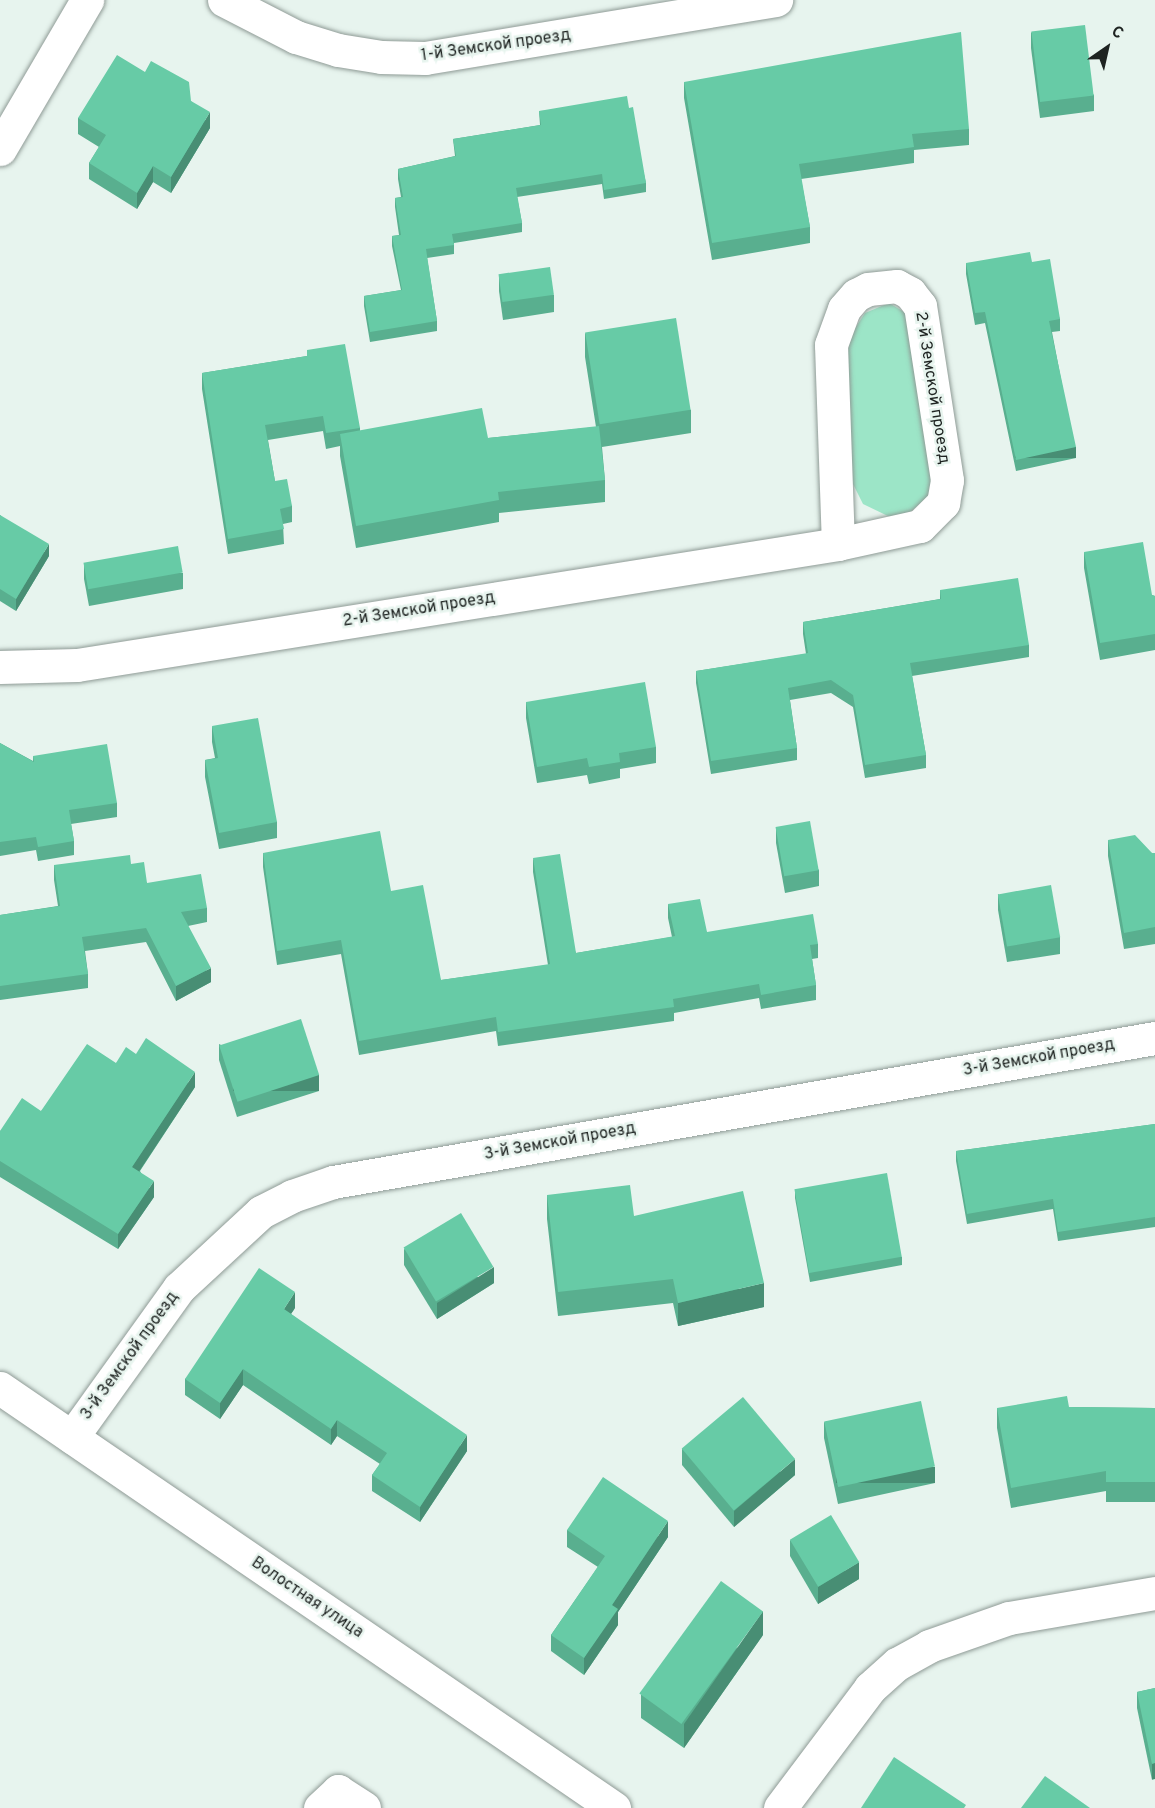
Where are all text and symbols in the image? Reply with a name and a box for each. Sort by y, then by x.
north arrow [1077,18,1137,78]
text: С [1107,22,1127,44]
street label: 1-й Земской проезд [420,26,572,66]
street label: 2-й Земской проезд [910,311,954,465]
street label: 2-й Земской проезд [342,588,496,632]
street label: 3-й Земской проезд [962,1035,1116,1081]
street label: 3-й Земской проезд [483,1119,637,1165]
street label: 3-й Земской проезд [77,1288,183,1424]
street label: Волостная улица [247,1553,367,1643]

